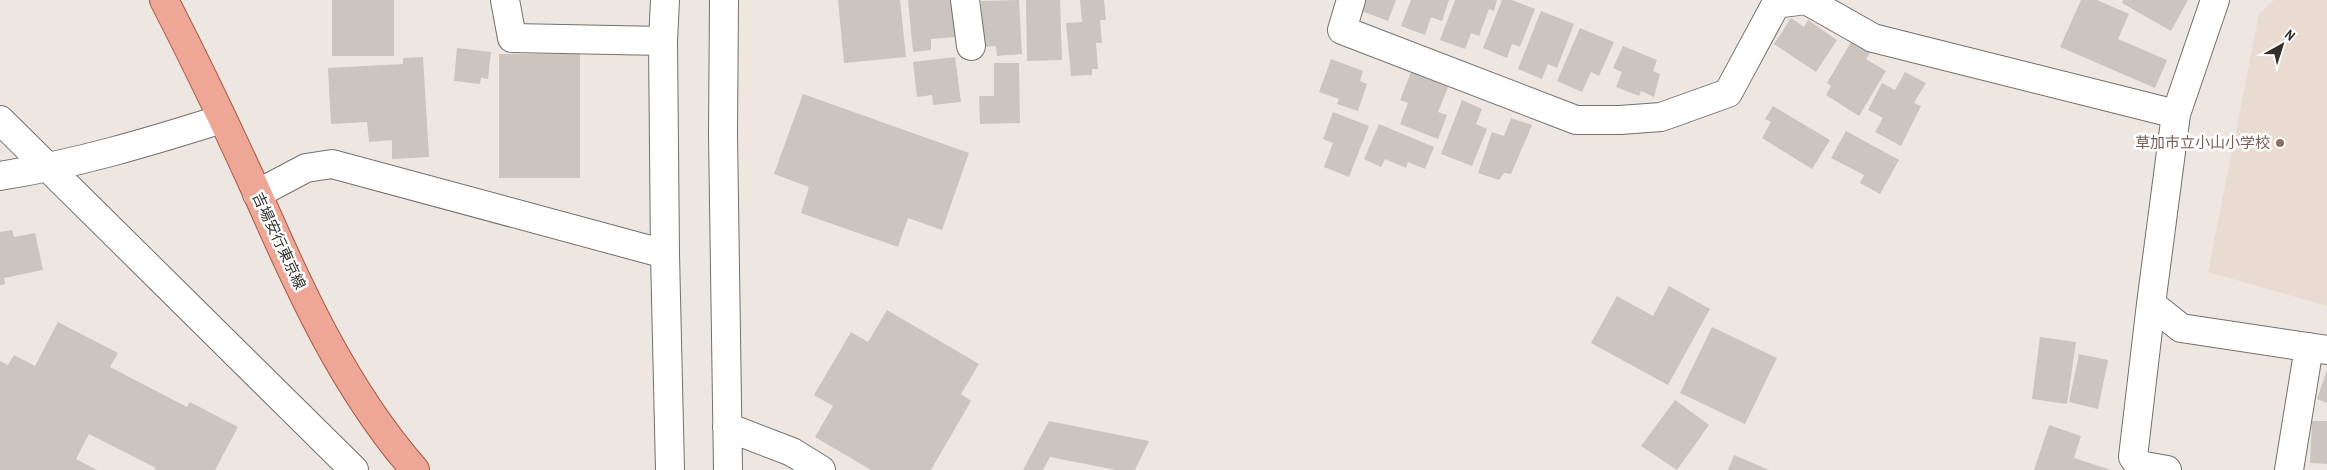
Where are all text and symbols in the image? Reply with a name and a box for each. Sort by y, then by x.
north arrow [2257,20,2307,70]
text: N [2281,25,2299,45]
place label: 草加市立小山小学校 [2135,132,2270,153]
marker: 草加市立小山小学校 [2274,137,2286,149]
street label: 吉場安行東京線 [248,189,311,293]

